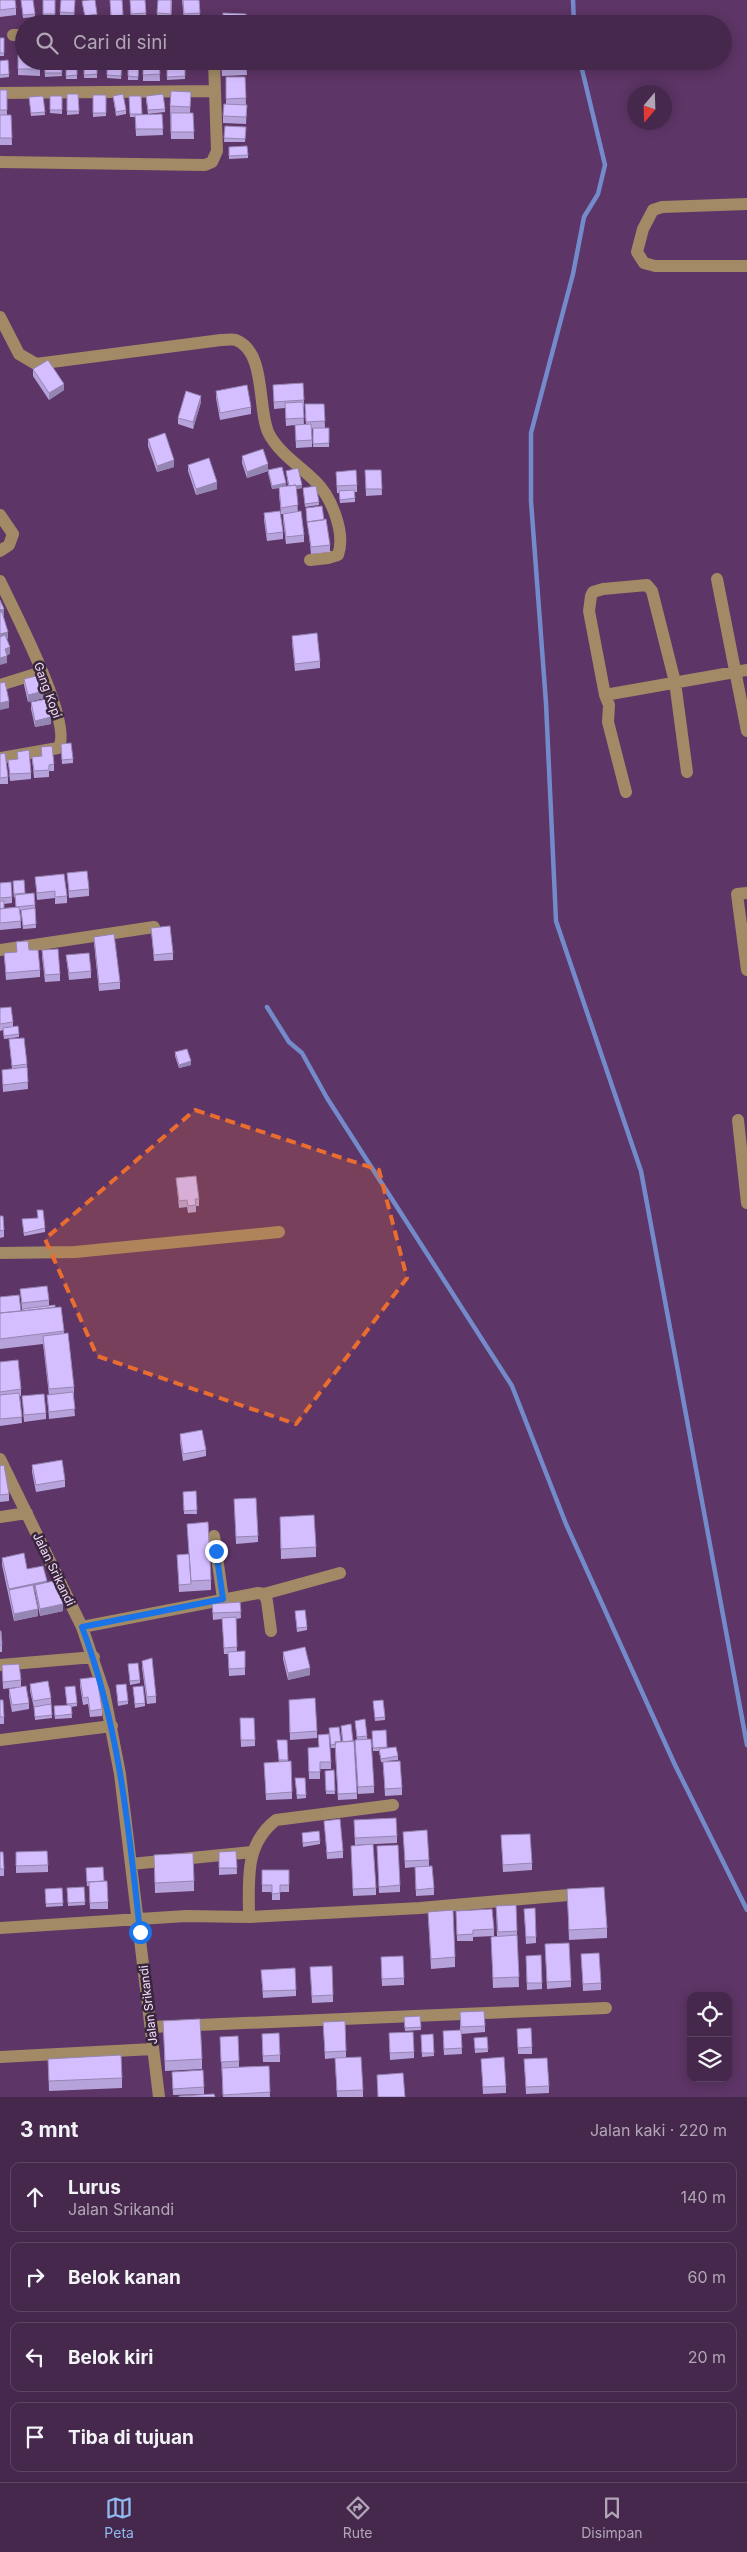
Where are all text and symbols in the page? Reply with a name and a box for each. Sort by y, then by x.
search box [15,15,732,70]
icon: search [33,29,61,57]
text: Cari di sini [73,31,167,54]
north arrow [627,85,672,130]
street label: Gang Kopi [31,660,65,720]
street label: Jalan Srikandi [30,1530,78,1608]
route end [205,1540,228,1563]
route start [129,1921,152,1944]
street label: Jalan Srikandi [136,1964,160,2045]
map controls [687,1992,732,2082]
button: locate [687,1992,732,2037]
button: layers [687,2037,732,2082]
text: 3 mnt [20,2117,78,2142]
text: Jalan kaki · 220 m [590,2120,727,2140]
text: Lurus [68,2176,121,2199]
icon: ahead [21,2183,49,2211]
text: 140 m [681,2187,726,2207]
text: Jalan Srikandi [68,2199,174,2219]
icon: right [21,2263,49,2291]
text: Belok kanan [68,2266,181,2289]
text: 60 m [687,2267,726,2287]
icon: left [21,2343,49,2371]
text: Belok kiri [68,2346,153,2369]
text: 20 m [688,2347,726,2367]
icon: arrive [21,2423,49,2451]
text: Tiba di tujuan [68,2426,194,2449]
tab: Peta [104,2494,134,2541]
tab: Rute [343,2494,373,2541]
tab: Disimpan [581,2494,643,2541]

